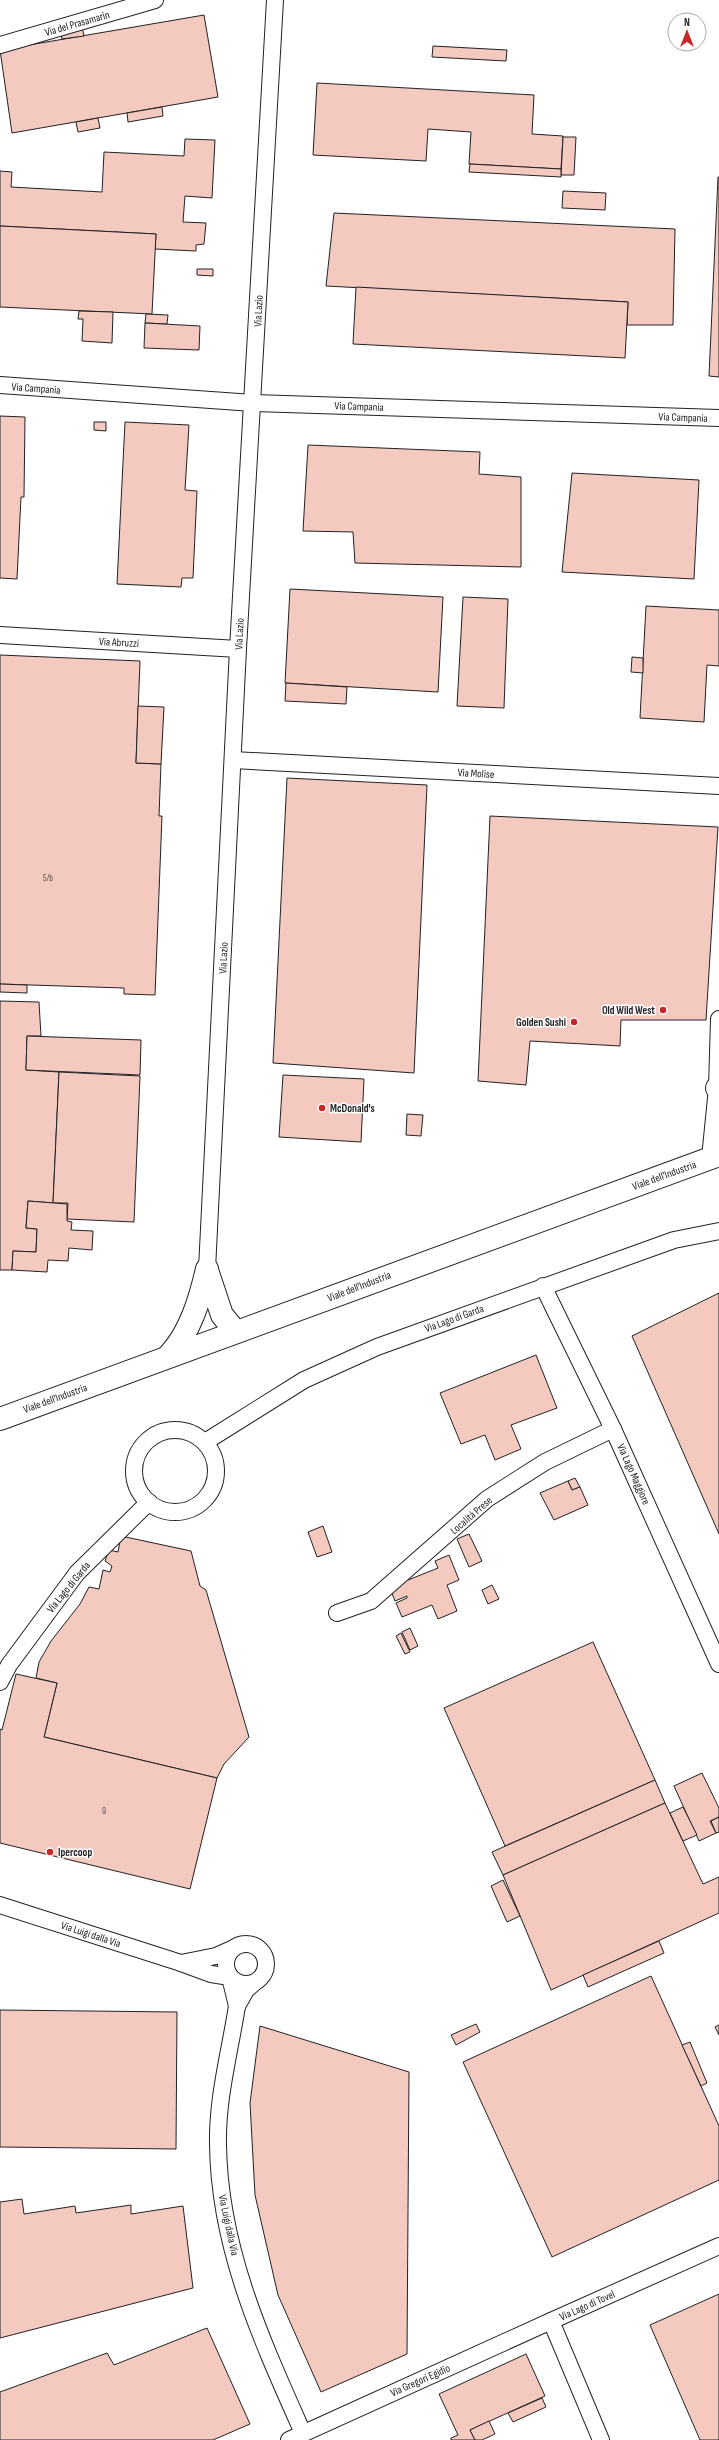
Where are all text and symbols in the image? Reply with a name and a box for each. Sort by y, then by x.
street label: Via del Prasamarin [43,8,111,39]
north arrow [667,12,707,52]
text: N [684,16,690,29]
street label: Via Lazio [251,294,266,327]
street label: Via Campania [11,380,61,397]
street label: Via Campania [334,399,384,414]
street label: Via Campania [658,410,708,425]
street label: Via Lazio [232,617,247,650]
street label: Via Abruzzi [99,635,139,650]
street label: Via Molise [457,766,495,781]
house number: 5/b [43,873,53,884]
street label: Via Lazio [216,941,231,974]
place label: Old Wild West [602,1004,655,1017]
marker: Old Wild West [658,1005,668,1015]
place label: Golden Sushi [516,1016,566,1029]
marker: Golden Sushi [569,1017,579,1027]
place label: McDonald's [330,1102,375,1115]
marker: McDonald's [317,1103,327,1113]
street label: Viale dell'Industria [630,1158,698,1193]
street label: Viale dell'Industria [326,1268,393,1305]
street label: Via Lago di Garda [423,1302,485,1335]
street label: Viale dell'Industria [21,1381,89,1416]
street label: Via Lago Maggiore [614,1442,653,1507]
street label: Località Prese [448,1494,495,1537]
street label: Via Lago di Garda [44,1559,93,1615]
house number: 9 [102,1806,106,1817]
place label: Ipercoop [58,1846,92,1859]
marker: Ipercoop [45,1847,55,1857]
street label: Via Luigi dalla Via [59,1919,122,1950]
street label: Via Luigi dalla Via [216,2193,241,2257]
street label: Via Lago di Tovel [558,2287,617,2323]
street label: Via Gregori Egidio [388,2361,452,2399]

